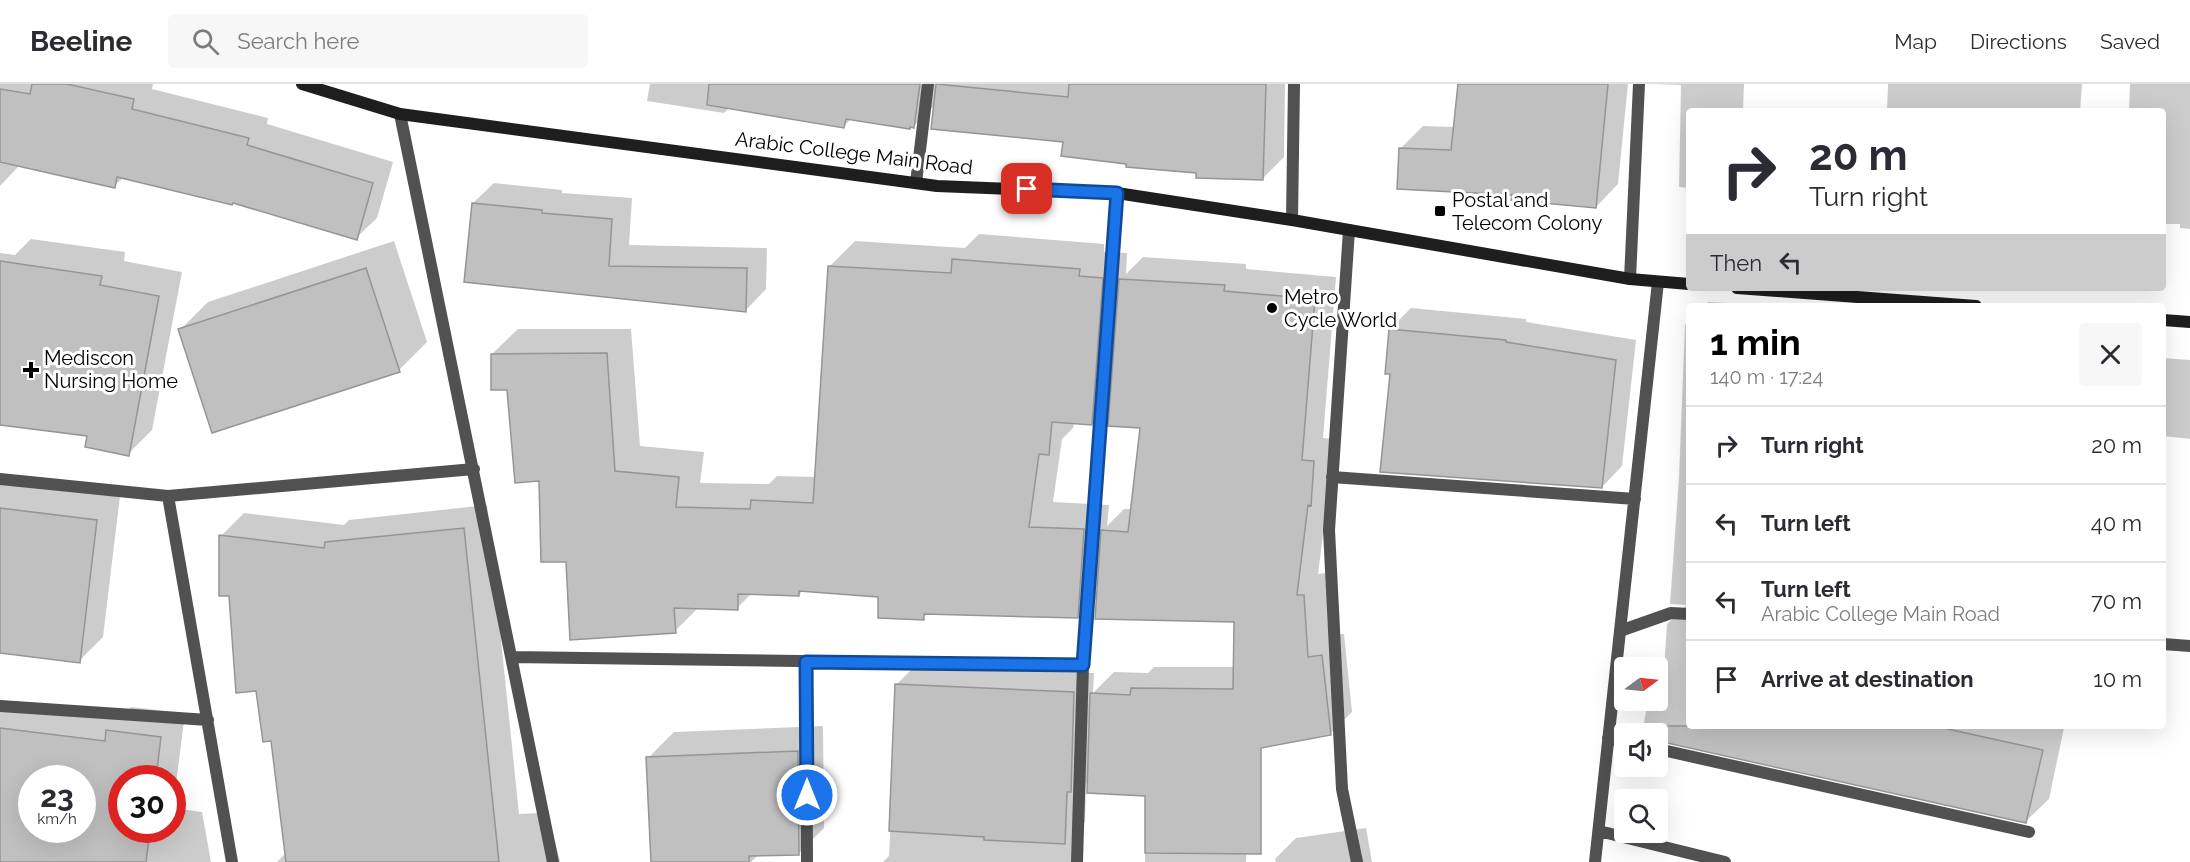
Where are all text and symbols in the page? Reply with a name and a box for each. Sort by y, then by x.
search box [168,14,588,68]
text: Beeline [30,25,132,58]
icon: search [189,25,222,58]
text: Search here [237,28,359,54]
text: Map [1894,29,1937,54]
text: Directions [1970,29,2067,54]
text: Saved [2100,29,2160,54]
street label: Arabic College Main Road [734,127,974,179]
text: 20 m [1809,131,1908,180]
icon: right [1710,132,1788,210]
pin [1001,163,1052,214]
icon: arrive [1010,172,1043,205]
text: Turn right [1809,181,1928,212]
place label: Postal and Telecom Colony [1452,188,1603,235]
marker: Postal and Telecom Colony [1433,204,1447,218]
icon: left [1774,246,1807,279]
text: Then [1710,250,1762,276]
place label: Metro Cycle World [1284,285,1397,332]
marker: Metro Cycle World [1265,301,1279,315]
text: 1 min [1710,321,1801,363]
button: close [2079,323,2142,386]
place label: Mediscon Nursing Home [44,346,178,393]
marker: Mediscon Nursing Home [22,361,40,379]
text: 140 m · 17:24 [1710,365,1823,389]
icon: right [1710,429,1743,462]
text: Turn right [1761,432,1864,458]
text: 20 m [2091,432,2142,458]
icon: left [1710,507,1743,540]
text: Turn left [1761,510,1851,536]
text: 40 m [2091,510,2142,536]
text: Turn left [1761,576,1851,602]
icon: left [1710,585,1743,618]
text: 70 m [2091,588,2142,614]
text: Arabic College Main Road [1761,602,2000,626]
north arrow [1614,657,1668,711]
map controls [1614,657,1668,843]
icon: arrive [1710,663,1743,696]
text: Arrive at destination [1761,666,1974,692]
text: 10 m [2093,666,2142,692]
button: sound [1614,723,1668,777]
position arrow [775,763,839,827]
speed limit sign: 30 [108,765,186,843]
text: 23 [40,779,74,814]
button: search [1614,789,1668,843]
text: km/h [37,810,77,828]

